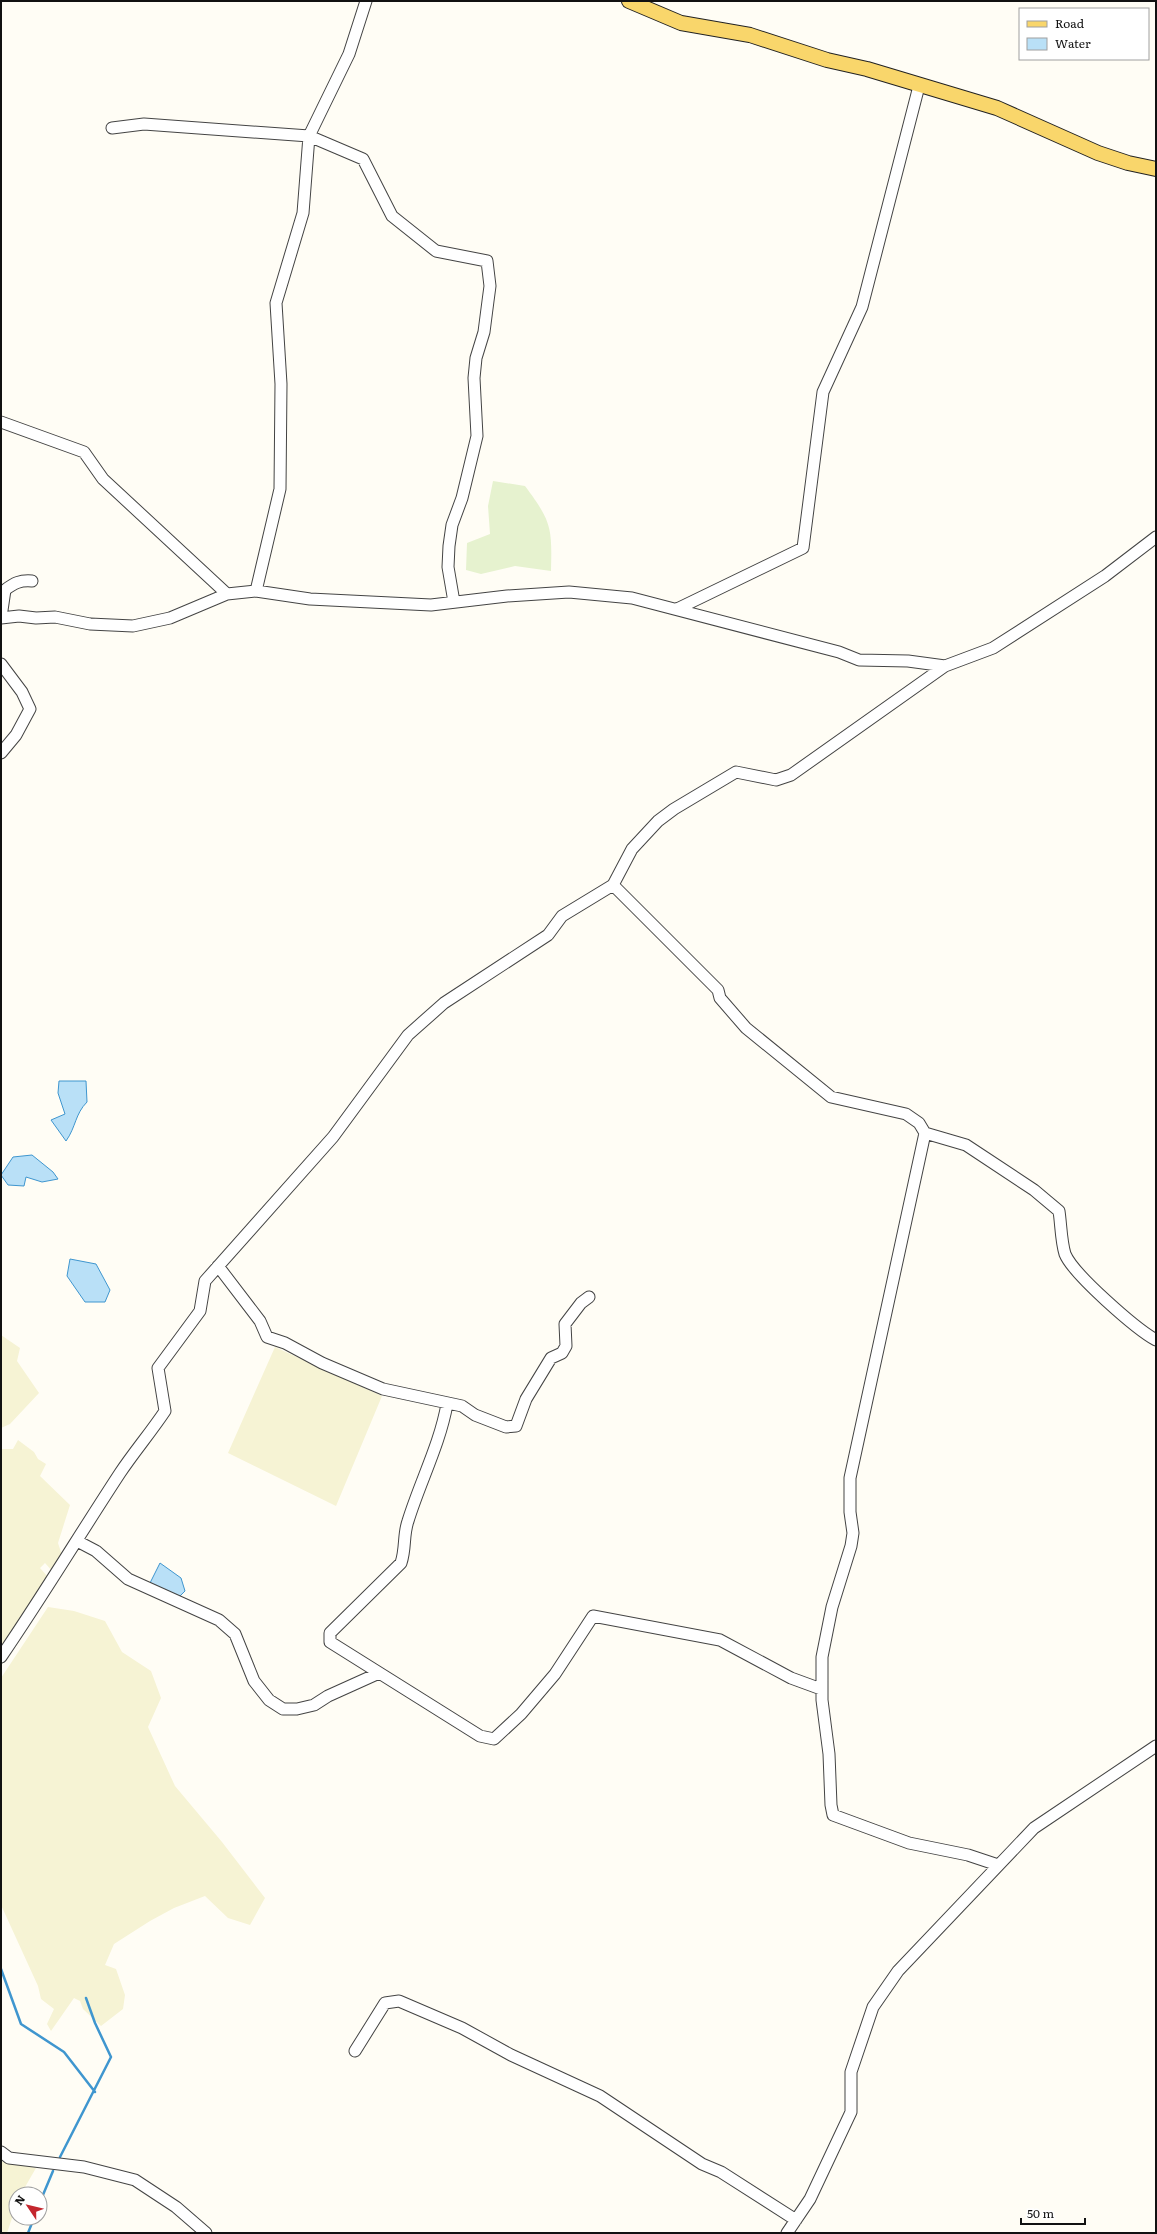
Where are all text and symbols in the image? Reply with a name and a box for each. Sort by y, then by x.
legend [1019,8,1149,60]
text: Road [1055,14,1085,32]
text: Water [1055,34,1091,52]
north arrow [8,2186,48,2226]
text: N [10,2191,28,2208]
scale bar [1021,2200,1085,2226]
text: 50 m [1027,2204,1054,2222]

